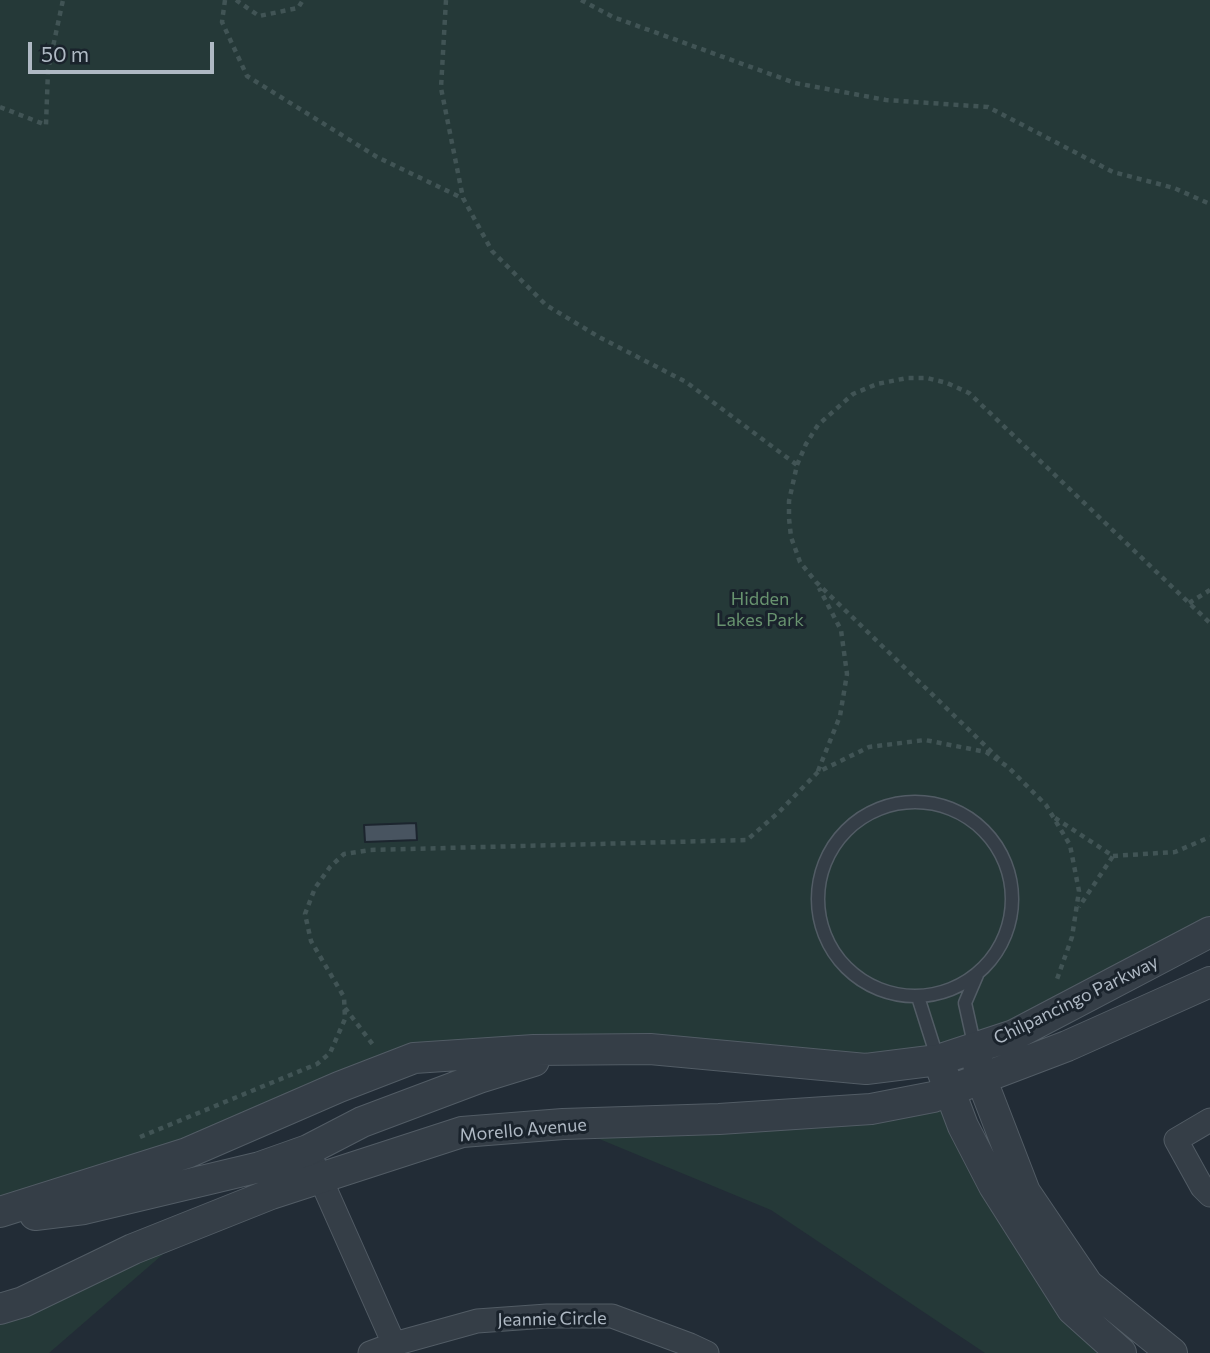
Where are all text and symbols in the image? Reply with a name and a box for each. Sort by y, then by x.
scale bar [32,28,217,72]
text: 50 m [41,41,89,66]
park label: Hidden Lakes Park [716,588,804,630]
street label: Chilpancingo Parkway [990,951,1162,1049]
street label: Morello Avenue [458,1114,588,1146]
street label: Jeannie Circle [497,1307,607,1331]

